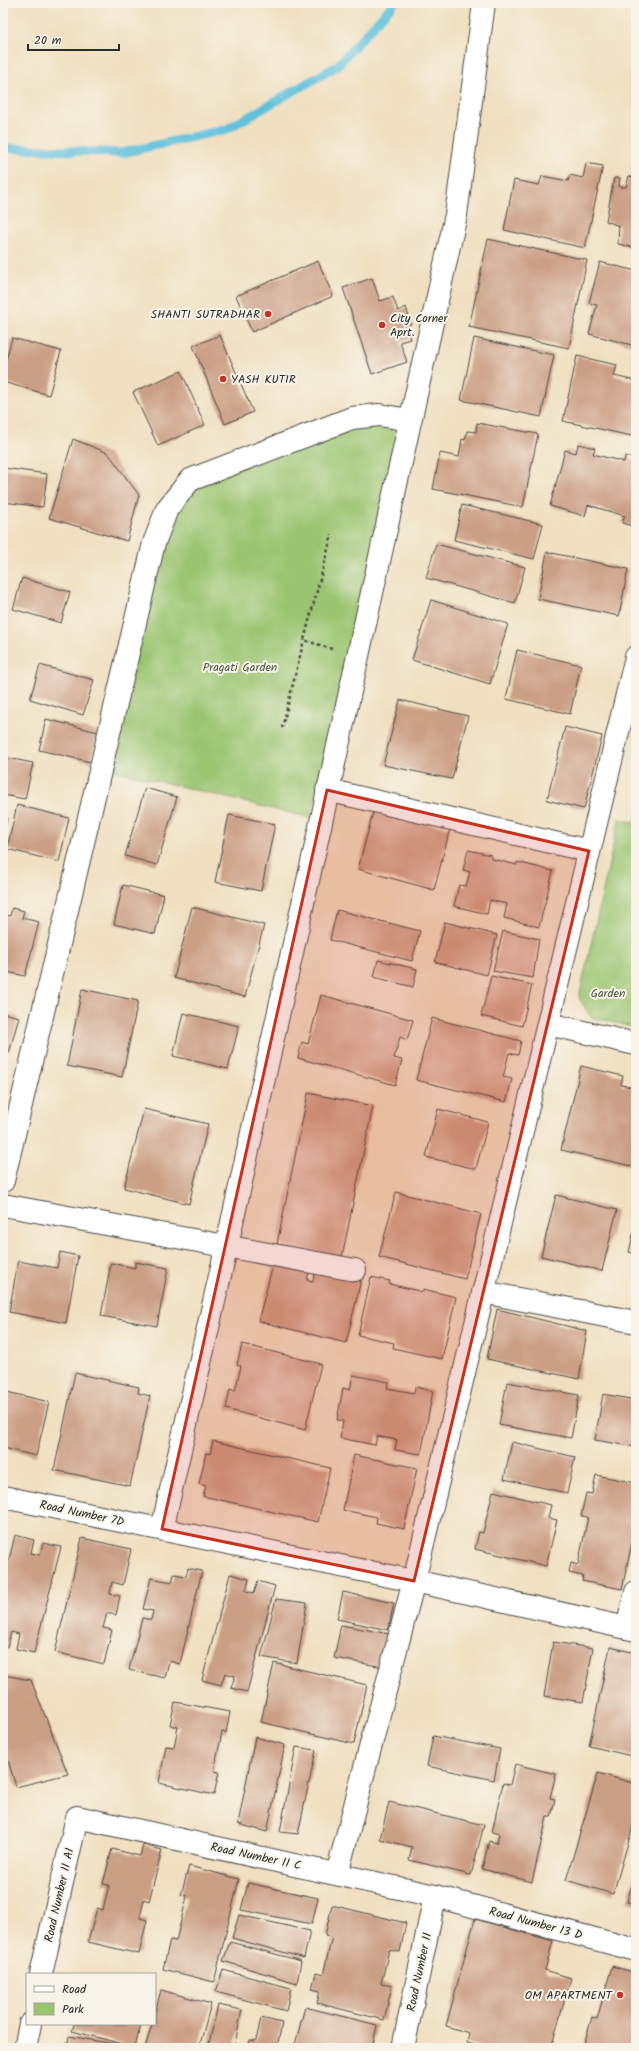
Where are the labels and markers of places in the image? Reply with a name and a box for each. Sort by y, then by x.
place label: SHANTI SUTRADHAR [151,305,260,324]
marker: SHANTI SUTRADHAR [263,309,273,319]
place label: City Corner Aprt. [390,309,449,342]
marker: City Corner Aprt. [377,320,387,330]
place label: YASH KUTIR [231,370,296,389]
marker: YASH KUTIR [218,374,228,384]
place label: OM APARTMENT [525,1986,614,2005]
marker: OM APARTMENT [615,1990,625,2000]

